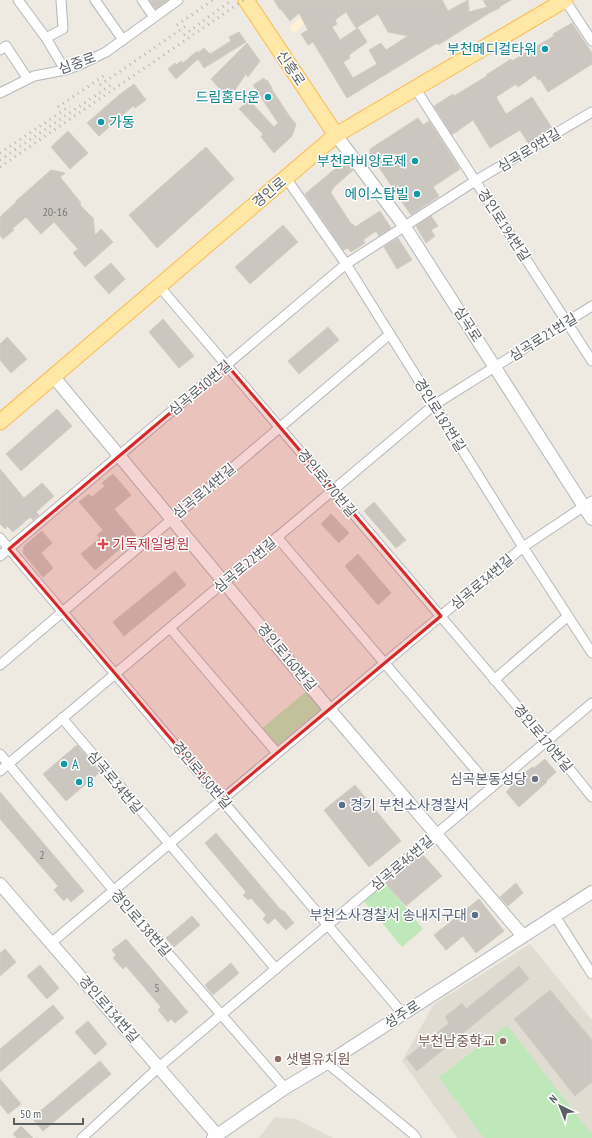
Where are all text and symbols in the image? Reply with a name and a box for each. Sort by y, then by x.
place label: 부천메디컬타워 [447,40,537,58]
marker: 부천메디컬타워 [540,44,550,54]
street label: 신흥로 [273,47,309,89]
street label: 심중로 [56,48,98,78]
place label: 드림홈타운 [196,88,260,106]
marker: 드림홈타운 [263,92,273,102]
place label: 가동 [109,113,135,131]
marker: 가동 [96,117,106,127]
street label: 심곡로9번길 [494,124,564,176]
place label: 부천라비앙로제 [317,152,407,170]
marker: 부천라비앙로제 [410,156,420,166]
street label: 경인로 [248,173,290,211]
place label: 에이스탑빌 [345,185,409,203]
street label: 경인로194번길 [474,185,534,265]
marker: 에이스탑빌 [412,189,422,199]
house number: 20-16 [42,204,68,219]
street label: 심곡로 [450,303,486,345]
street label: 심곡로21번길 [506,309,580,365]
street label: 심곡로10번길 [165,356,235,420]
street label: 경인로182번길 [410,375,470,455]
street label: 경인로170번길 [293,445,361,521]
street label: 심곡로14번길 [169,459,239,523]
street label: 심곡로22번길 [210,533,280,597]
place label: 기독제일병원 [112,535,189,553]
marker: 기독제일병원 [97,538,109,550]
street label: 심곡로34번길 [447,550,517,614]
street label: 경인로160번길 [253,619,321,695]
street label: 경인로170번길 [509,700,577,776]
street label: 경인로150번길 [168,737,236,813]
street label: 심곡로34번길 [83,747,147,817]
place label: A [72,755,79,773]
marker: A [59,759,69,769]
place label: 심곡본동성당 [450,770,527,788]
place label: B [87,773,94,791]
marker: 심곡본동성당 [530,774,540,784]
marker: B [74,777,84,787]
place label: 경기 부천소사경찰서 [350,796,469,814]
marker: 경기 부천소사경찰서 [337,800,347,810]
street label: 심곡로46번길 [367,831,437,895]
house number: 2 [39,847,45,862]
street label: 경인로138번길 [107,886,175,960]
place label: 부천소사경찰서 송내지구대 [309,906,467,924]
marker: 부천소사경찰서 송내지구대 [470,910,480,920]
street label: 경인로134번길 [75,972,143,1046]
house number: 5 [154,980,160,995]
street label: 성주로 [381,996,423,1032]
place label: 부천남중학교 [418,1032,495,1050]
marker: 부천남중학교 [498,1036,508,1046]
place label: 샛별유치원 [286,1050,350,1068]
marker: 샛별유치원 [273,1054,283,1064]
north arrow [540,1086,580,1126]
text: N [546,1092,560,1106]
scale bar [14,1100,83,1126]
text: 50 m [20,1106,41,1121]

